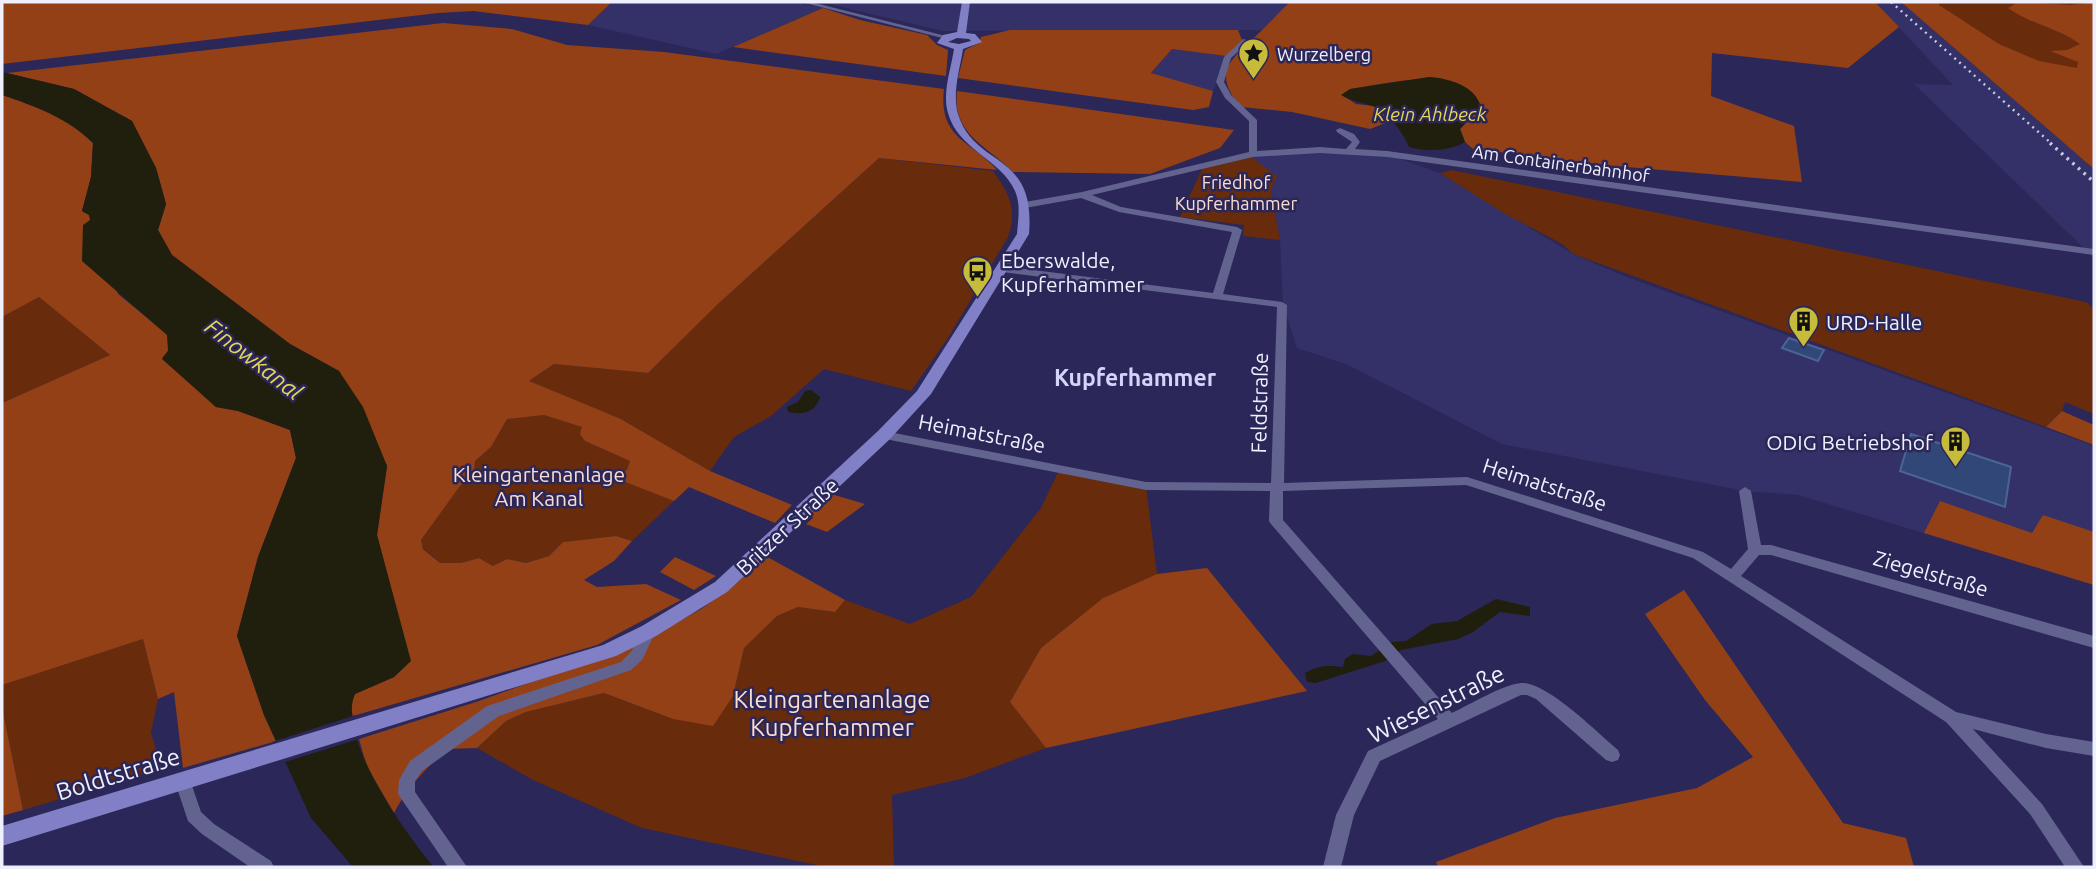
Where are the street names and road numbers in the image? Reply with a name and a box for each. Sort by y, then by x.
street label: Am Containerbahnhof [1471,141,1651,185]
street label: Feldstraße [1246,352,1272,454]
street label: Heimatstraße [916,409,1048,457]
street label: Heimatstraße [1480,453,1610,515]
street label: Britzer Straße [731,473,843,579]
street label: Ziegelstraße [1871,545,1991,601]
street label: Wiesenstraße [1364,659,1508,749]
street label: Boldtstraße [53,742,183,806]

